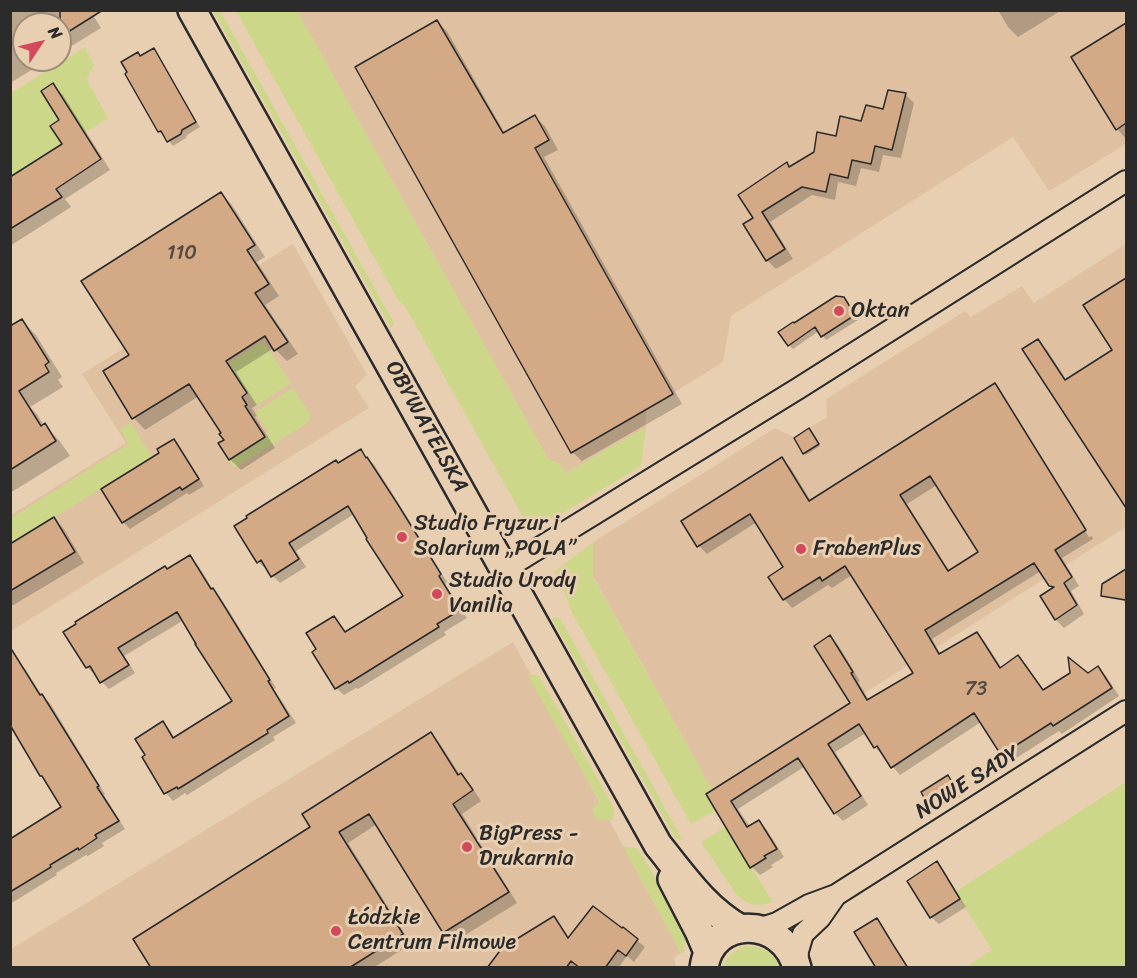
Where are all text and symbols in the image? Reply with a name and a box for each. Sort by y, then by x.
north arrow [12,12,72,72]
text: N [40,20,71,45]
house number: 110 [167,242,197,266]
place label: Oktan [851,298,910,324]
marker: Oktan [832,304,846,318]
street label: OBYWATELSKA [379,357,473,497]
place label: Studio Fryzur i Solarium „POLA” [414,511,575,562]
marker: Studio Fryzur i Solarium „POLA” [395,530,409,544]
place label: FrabenPlus [813,536,921,562]
marker: FrabenPlus [794,542,808,556]
place label: Studio Urody Vanilia [449,568,576,620]
marker: Studio Urody Vanilia [430,587,444,601]
house number: 73 [965,678,987,702]
street label: NOWE SADY [911,740,1025,826]
place label: BigPress - Drukarnia [479,821,578,872]
marker: BigPress - Drukarnia [460,840,474,854]
place label: Łódzkie Centrum Filmowe [348,905,516,956]
marker: Łódzkie Centrum Filmowe [329,924,343,938]

